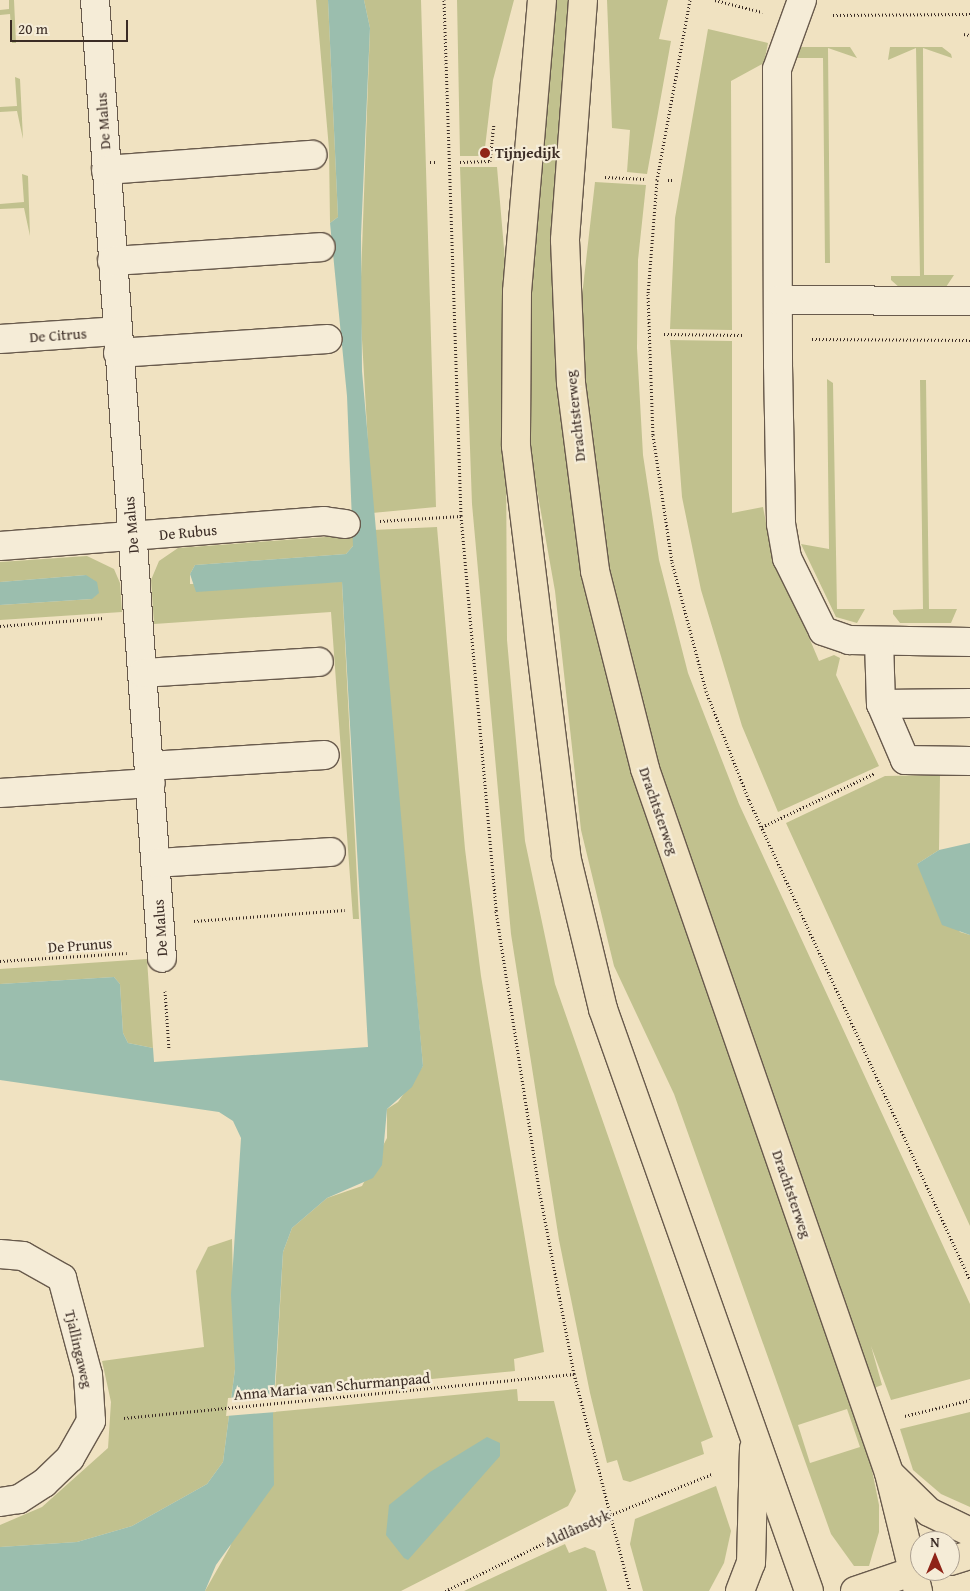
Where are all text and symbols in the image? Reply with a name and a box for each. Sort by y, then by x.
scale bar [12,10,130,42]
text: 20 m [18,18,48,39]
street label: De Malus [92,92,114,150]
place label: Tijnjedijk [495,144,560,162]
marker: Tijnjedijk [479,147,491,159]
street label: De Citrus [29,324,87,346]
street label: Drachtsterweg [561,369,589,463]
street label: De Malus [120,496,142,554]
street label: De Rubus [158,521,218,543]
street label: Drachtsterweg [636,765,682,857]
street label: De Malus [149,899,171,957]
street label: De Prunus [47,934,113,956]
street label: Drachtsterweg [769,1148,815,1240]
street label: Tjallingaweg [61,1308,97,1390]
street label: Anna Maria van Schurmanpaad [233,1368,431,1404]
street label: Aldlânsdyk [541,1506,613,1550]
north arrow [910,1531,960,1581]
text: N [930,1532,940,1552]

